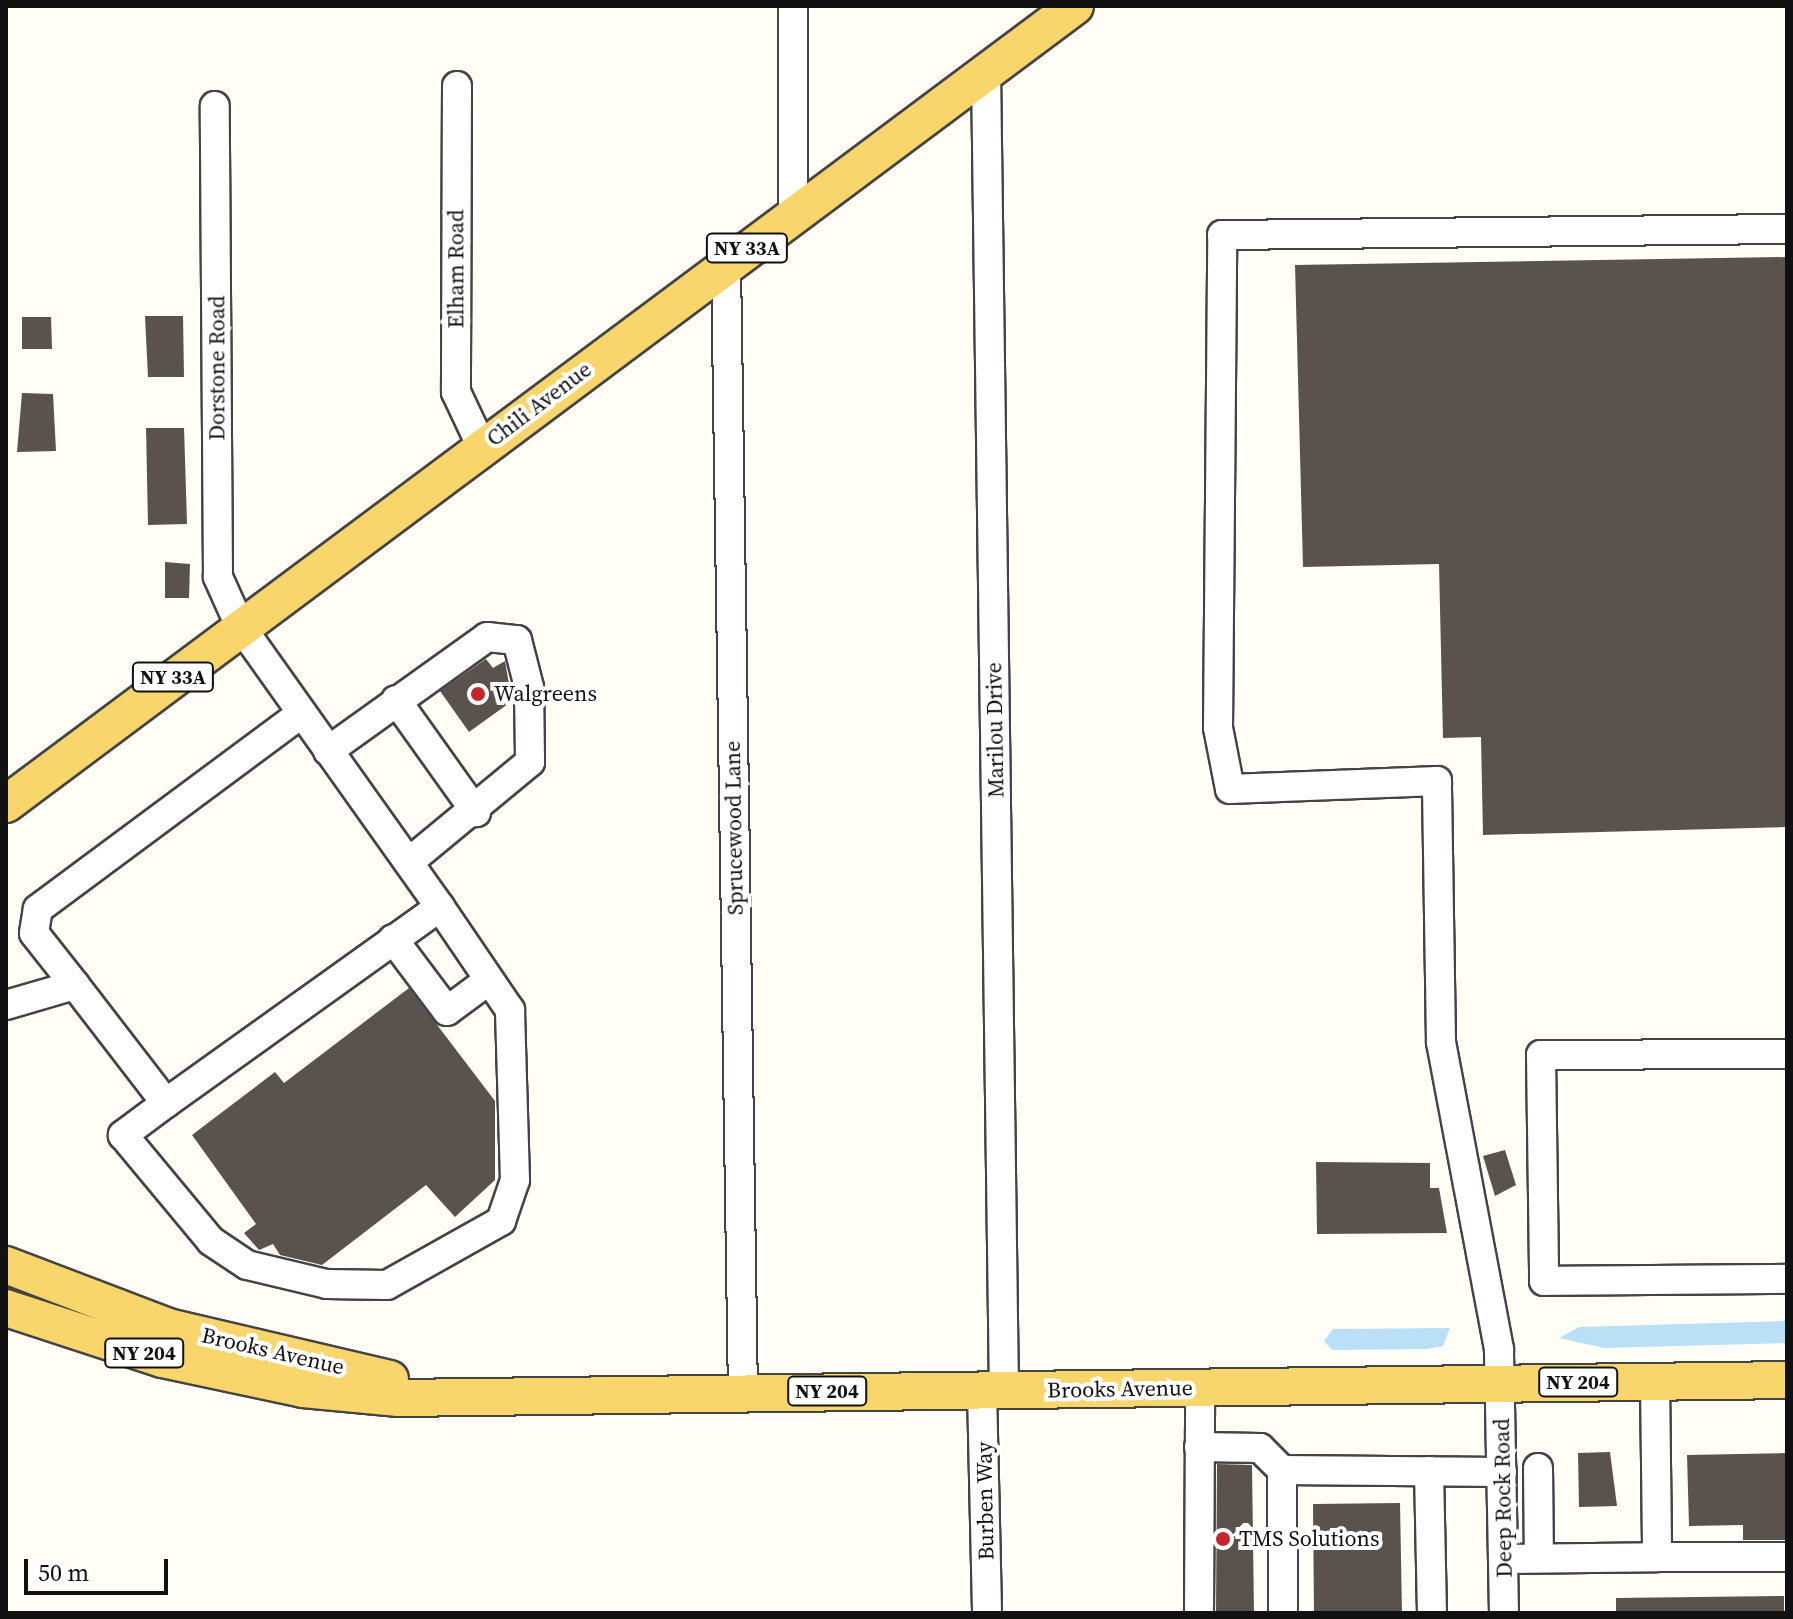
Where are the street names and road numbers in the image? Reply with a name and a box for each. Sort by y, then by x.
street label: Elham Road [443,210,469,328]
road number: NY 33A [705,232,789,264]
street label: Dorstone Road [204,295,230,441]
street label: Chili Avenue [481,356,597,452]
road number: NY 33A [131,661,215,693]
street label: Marilou Drive [981,662,1009,798]
street label: Sprucewood Lane [719,741,749,915]
street label: Brooks Avenue [199,1322,347,1380]
road number: NY 204 [104,1337,184,1369]
road number: NY 204 [1538,1366,1618,1398]
road number: NY 204 [787,1375,867,1407]
street label: Brooks Avenue [1047,1375,1193,1403]
street label: Deep Rock Road [1488,1418,1518,1578]
street label: Burben Way [971,1441,999,1561]

